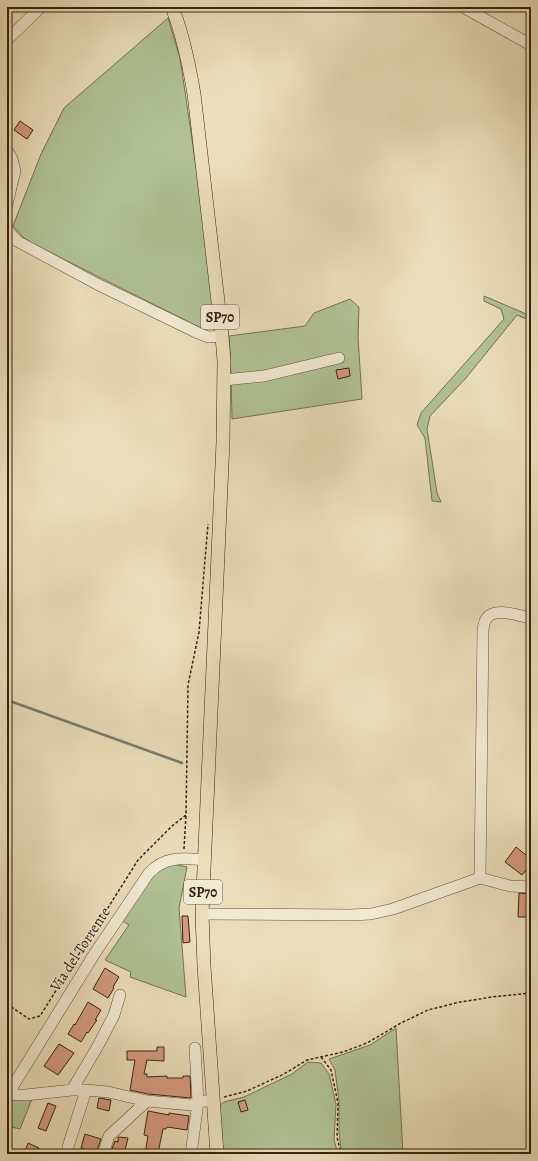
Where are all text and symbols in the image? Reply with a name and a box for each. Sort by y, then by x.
road number: SP70 [201,305,239,329]
road number: SP70 [184,880,222,904]
street label: Via del Torrente [45,903,115,996]

